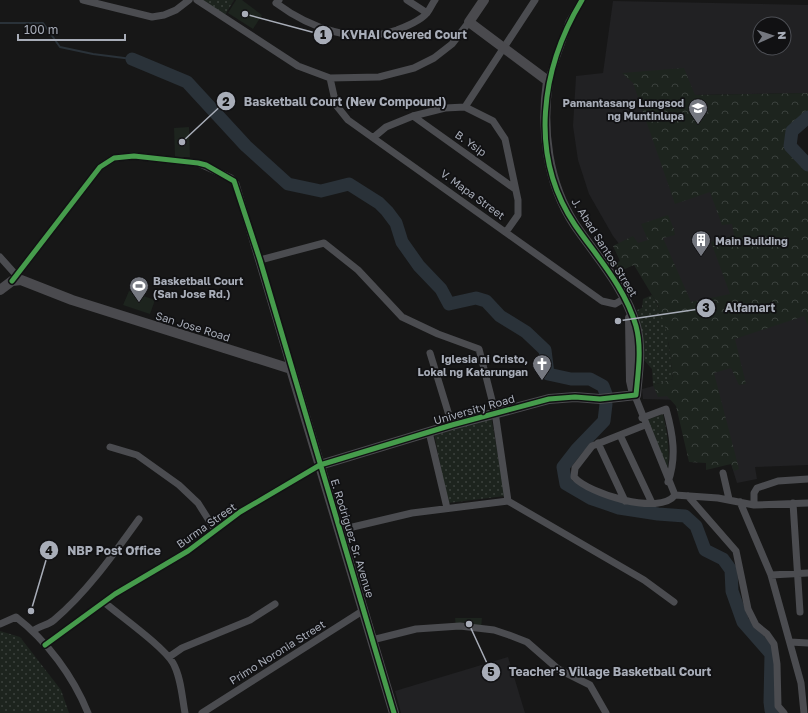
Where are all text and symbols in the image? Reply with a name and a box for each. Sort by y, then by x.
scale bar [18,16,125,42]
north arrow [752,16,792,56]
text: 100 m [24,22,58,37]
callout: KVHAI Covered Court [313,23,475,47]
text: 1 [320,27,326,42]
text: KVHAI Covered Court [341,27,467,42]
text: N [776,31,789,40]
callout: Basketball Court (New Compound) [216,89,455,113]
text: 2 [222,94,230,109]
text: Basketball Court (New Compound) [244,94,446,109]
place label: Pamantasang Lungsod ng Muntinlupa [563,96,684,122]
school or university icon: Pamantasang Lungsod ng Muntinlupa [687,97,709,125]
street label: B. Ysip [453,128,489,159]
street label: V. Mapa Street [438,166,508,222]
street label: J. Abad Santos Street [569,195,641,299]
building icon: Main Building [690,229,712,257]
place label: Main Building [715,234,788,247]
place label: Basketball Court (San Jose Rd.) [153,274,244,300]
sports icon: Basketball Court (San Jose Rd.) [128,275,150,303]
callout: Alfamart [696,296,783,320]
text: 3 [702,300,710,315]
text: Alfamart [725,300,775,315]
street label: San Jose Road [154,308,232,344]
place label: Iglesia ni Cristo, Lokal ng Katarungan [418,352,528,378]
church icon: Iglesia ni Cristo, Lokal ng Katarungan [531,353,553,381]
street label: University Road [432,391,516,427]
street label: E. Rodriguez Sr. Avenue [329,477,377,599]
street label: Burma Street [174,500,238,550]
callout: NBP Post Office [39,538,169,562]
text: 4 [45,543,53,558]
text: NBP Post Office [67,543,161,558]
street label: Primo Noronia Street [227,617,327,687]
callout: Teacher's Village Basketball Court [481,660,719,684]
text: 5 [487,664,495,679]
text: Teacher's Village Basketball Court [509,664,712,679]

